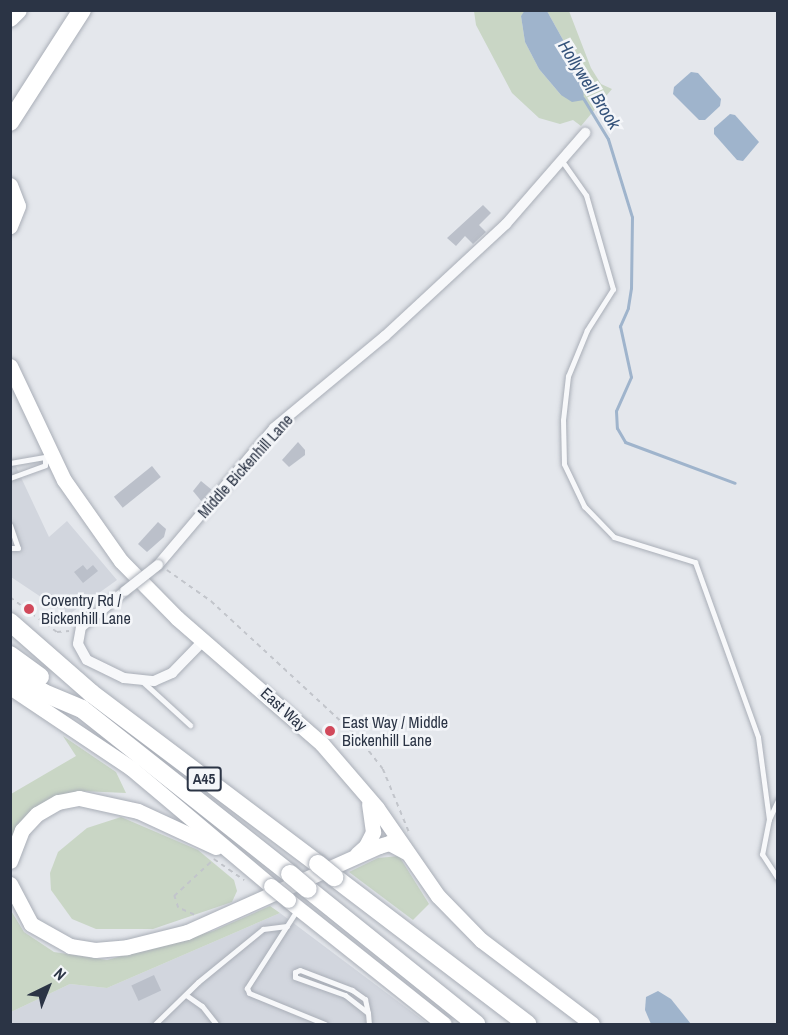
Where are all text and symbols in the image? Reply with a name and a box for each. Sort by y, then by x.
water label: Hollywell Brook [553,37,625,133]
street label: Middle Bickenhill Lane [193,410,297,522]
place label: Coventry Rd / Bickenhill Lane [41,590,131,628]
marker: Coventry Rd / Bickenhill Lane [22,602,36,616]
street label: East Way [257,683,311,735]
place label: East Way / Middle Bickenhill Lane [342,712,448,750]
marker: East Way / Middle Bickenhill Lane [323,724,337,738]
road number: A45 [186,767,222,791]
north arrow [18,957,78,1017]
text: N [49,963,71,985]

